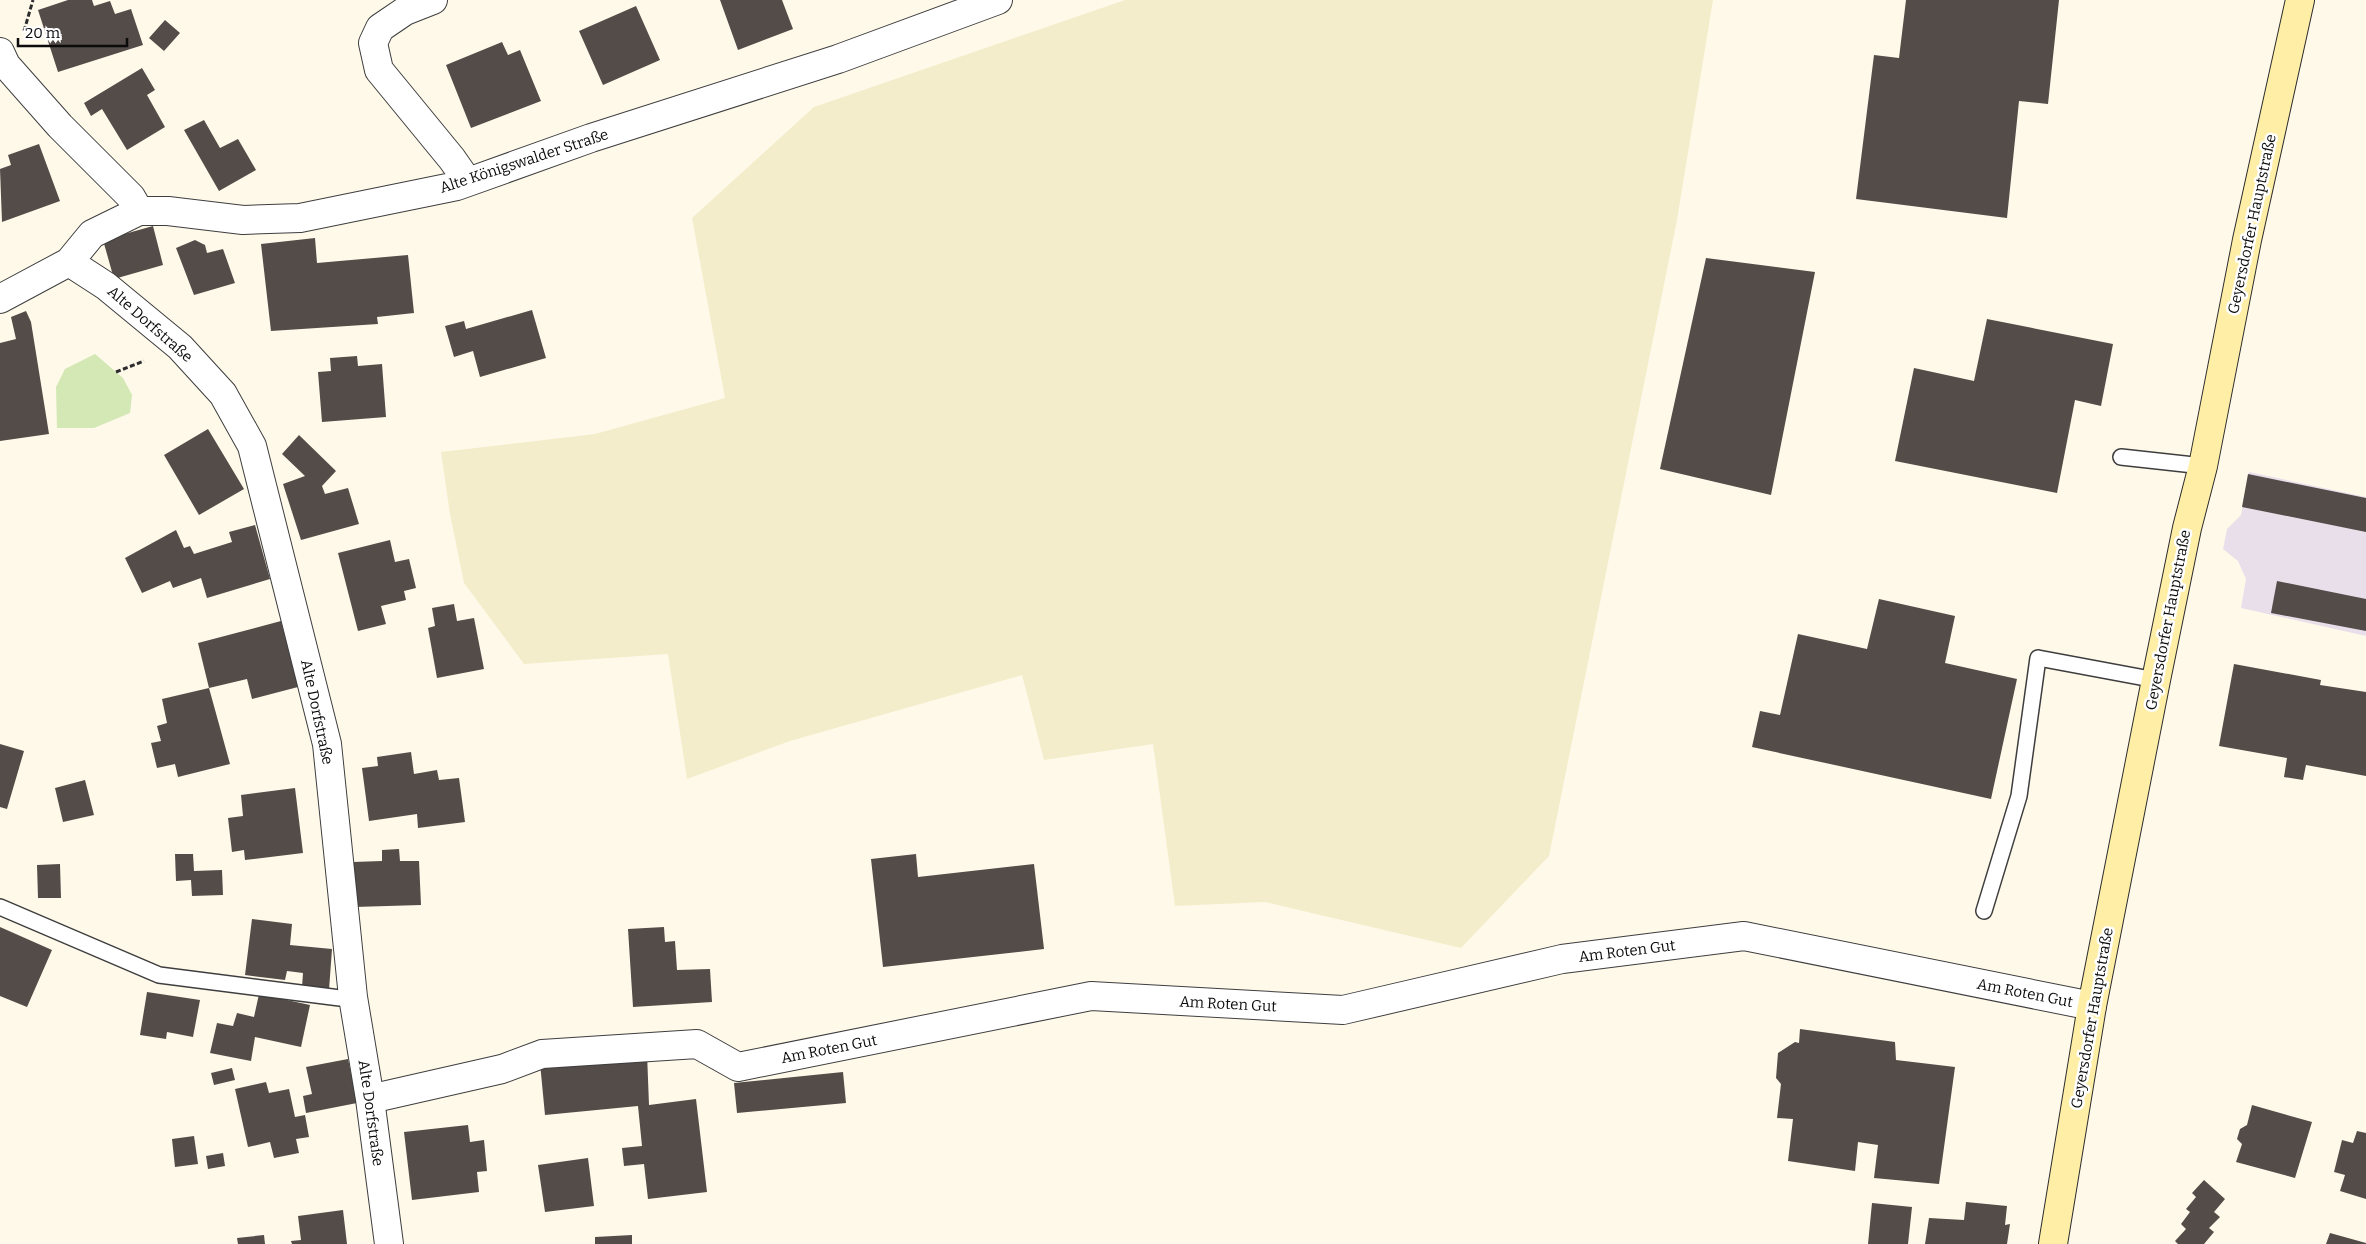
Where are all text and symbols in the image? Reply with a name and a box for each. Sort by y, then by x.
scale bar [18,15,126,47]
text: 20 m [25,24,61,42]
street label: Alte Königswalder Straße [437,125,611,197]
street label: Geyersdorfer Hauptstraße [2224,132,2280,316]
street label: Alte Dorfstraße [104,282,196,366]
street label: Geyersdorfer Hauptstraße [2142,528,2194,712]
street label: Alte Dorfstraße [297,658,337,766]
street label: Geyersdorfer Hauptstraße [2067,926,2117,1110]
street label: Am Roten Gut [1578,936,1677,966]
street label: Am Roten Gut [1975,975,2075,1011]
street label: Am Roten Gut [1179,992,1278,1016]
street label: Am Roten Gut [779,1031,879,1067]
street label: Alte Dorfstraße [355,1059,387,1167]

